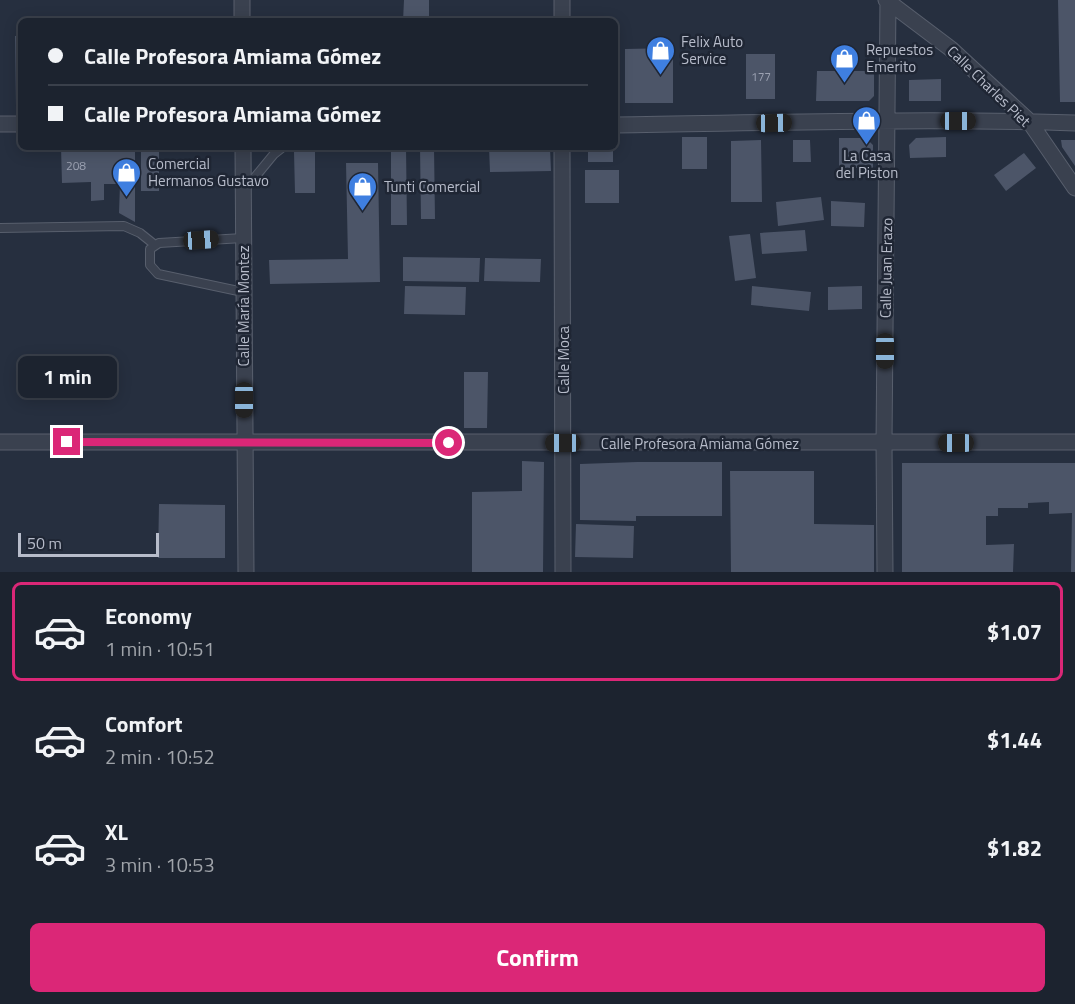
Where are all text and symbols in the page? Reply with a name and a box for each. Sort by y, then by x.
place label: Felix Auto Service [681,30,743,70]
shop icon: Felix Auto Service [644,34,676,76]
place label: Repuestos Emerito [866,38,933,78]
text: Calle Profesora Amiama Gómez [84,39,381,73]
street label: Calle Charles Piet [942,40,1037,133]
shop icon: Repuestos Emerito [829,42,861,84]
house number: 177 [751,67,771,86]
text: Calle Profesora Amiama Gómez [84,97,381,131]
shop icon: La Casa del Piston [851,104,883,146]
car [940,112,976,130]
car [756,114,792,132]
place label: La Casa del Piston [836,144,898,184]
place label: Comercial Hermanos Gustavo [148,152,269,192]
house number: 208 [66,156,86,175]
shop icon: Comercial Hermanos Gustavo [111,156,143,198]
shop icon: Tunti Comercial [347,170,379,212]
place label: Tunti Comercial [384,175,480,198]
street label: Calle Juan Erazo [874,218,898,318]
car [182,230,220,250]
street label: Calle María Montez [232,245,255,367]
street label: Calle Moca [552,326,575,394]
car [876,333,894,369]
callout: 1 min [17,355,116,397]
text: 1 min [43,361,92,392]
car [235,382,253,418]
route end [53,428,80,455]
route start [435,429,462,456]
street label: Calle Profesora Amiama Gómez [601,432,799,455]
car [545,434,581,452]
car [938,434,974,452]
scale bar [18,530,159,558]
text: 50 m [27,531,62,555]
text: Economy [105,599,192,633]
icon: car [33,605,87,659]
text: $1.07 [987,615,1042,649]
text: 1 min · 10:51 [105,633,215,664]
text: Comfort [105,707,183,741]
icon: car [33,713,87,767]
text: $1.44 [987,723,1042,757]
text: 2 min · 10:52 [105,741,215,772]
text: XL [105,815,128,849]
icon: car [33,821,87,875]
text: $1.82 [987,831,1042,865]
text: 3 min · 10:53 [105,849,215,880]
button: Confirm [30,923,1045,992]

